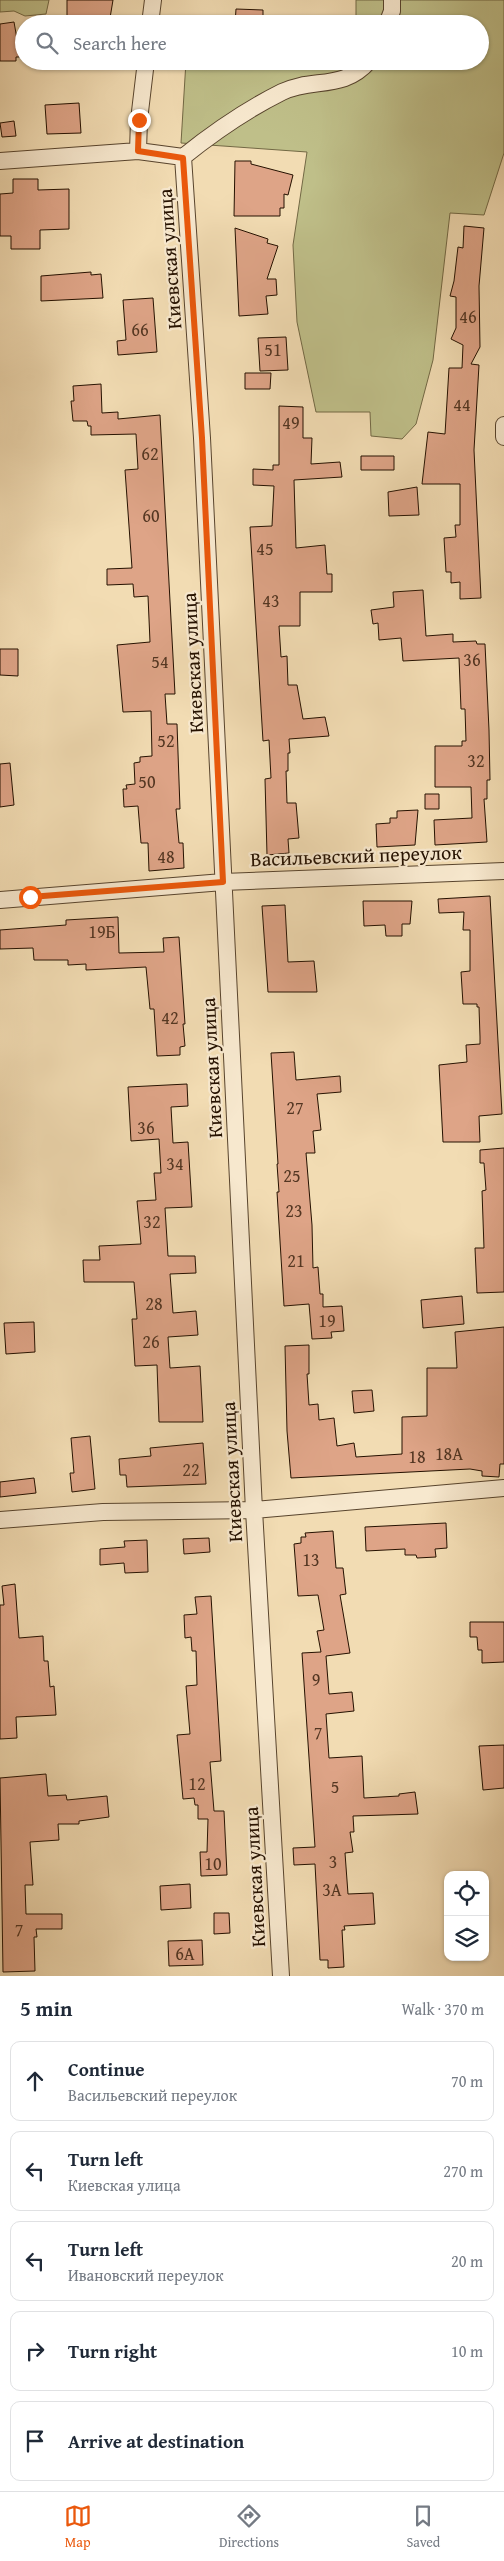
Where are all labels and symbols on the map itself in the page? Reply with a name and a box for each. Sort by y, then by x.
route end [128,109,151,132]
street label: Киевская улица [150,187,188,330]
house number: 46 [459,303,477,330]
house number: 66 [131,316,149,343]
house number: 51 [264,336,282,363]
house number: 44 [453,391,471,418]
house number: 49 [282,409,300,436]
house number: 62 [141,440,159,467]
house number: 60 [142,502,160,529]
house number: 45 [256,535,274,562]
house number: 43 [262,587,280,614]
street label: Киевская улица [174,592,210,734]
house number: 36 [463,646,481,673]
house number: 54 [151,648,169,675]
house number: 52 [157,727,175,754]
house number: 32 [467,747,485,774]
house number: 50 [138,768,156,795]
street label: Васильевский переулок [250,837,463,873]
house number: 48 [157,843,175,870]
route start [19,886,42,909]
house number: 19Б [88,918,116,945]
street label: Киевская улица [193,997,229,1139]
house number: 42 [161,1004,179,1031]
house number: 27 [286,1094,304,1121]
house number: 36 [137,1114,155,1141]
house number: 34 [166,1150,184,1177]
house number: 25 [283,1162,301,1189]
house number: 23 [285,1197,303,1224]
house number: 32 [143,1208,161,1235]
house number: 21 [287,1247,305,1274]
house number: 28 [145,1290,163,1317]
house number: 19 [318,1307,336,1334]
house number: 26 [142,1328,160,1355]
street label: Киевская улица [213,1401,249,1543]
house number: 18А [435,1440,463,1467]
house number: 18 [408,1443,426,1470]
house number: 22 [182,1456,200,1483]
house number: 13 [302,1546,320,1573]
house number: 9 [312,1666,320,1693]
house number: 7 [314,1719,322,1746]
house number: 12 [188,1770,206,1797]
house number: 5 [331,1773,339,1800]
street label: Киевская улица [236,1806,272,1948]
house number: 3 [329,1848,337,1875]
house number: 10 [204,1850,222,1877]
house number: 3А [322,1876,342,1903]
house number: 7 [15,1916,23,1943]
house number: 6А [175,1940,195,1967]

